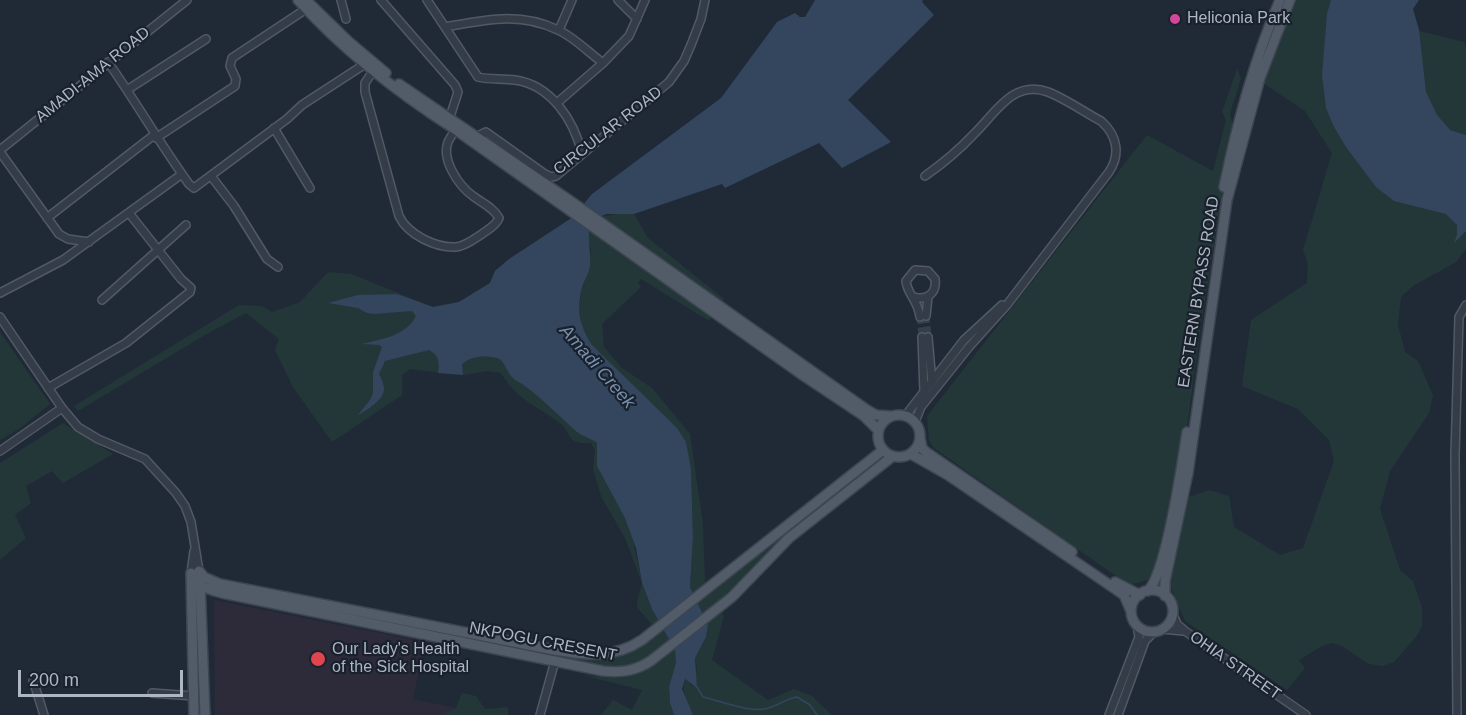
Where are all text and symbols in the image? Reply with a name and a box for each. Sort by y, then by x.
place label: Heliconia Park [1187,9,1290,29]
marker: Heliconia Park [1168,12,1182,26]
street label: AMADI-AMA ROAD [32,23,154,127]
street label: CIRCULAR ROAD [550,83,666,179]
street label: EASTERN BYPASS ROAD [1174,195,1224,389]
water label: Amadi Creek [555,321,639,413]
street label: NKPOGU CRESENT [467,618,619,666]
street label: OHIA STREET [1186,628,1284,704]
place label: Our Lady's Health of the Sick Hospital [332,640,469,678]
marker: Our Lady's Health of the Sick Hospital [309,650,327,668]
scale bar [21,658,186,696]
text: 200 m [29,670,79,690]

